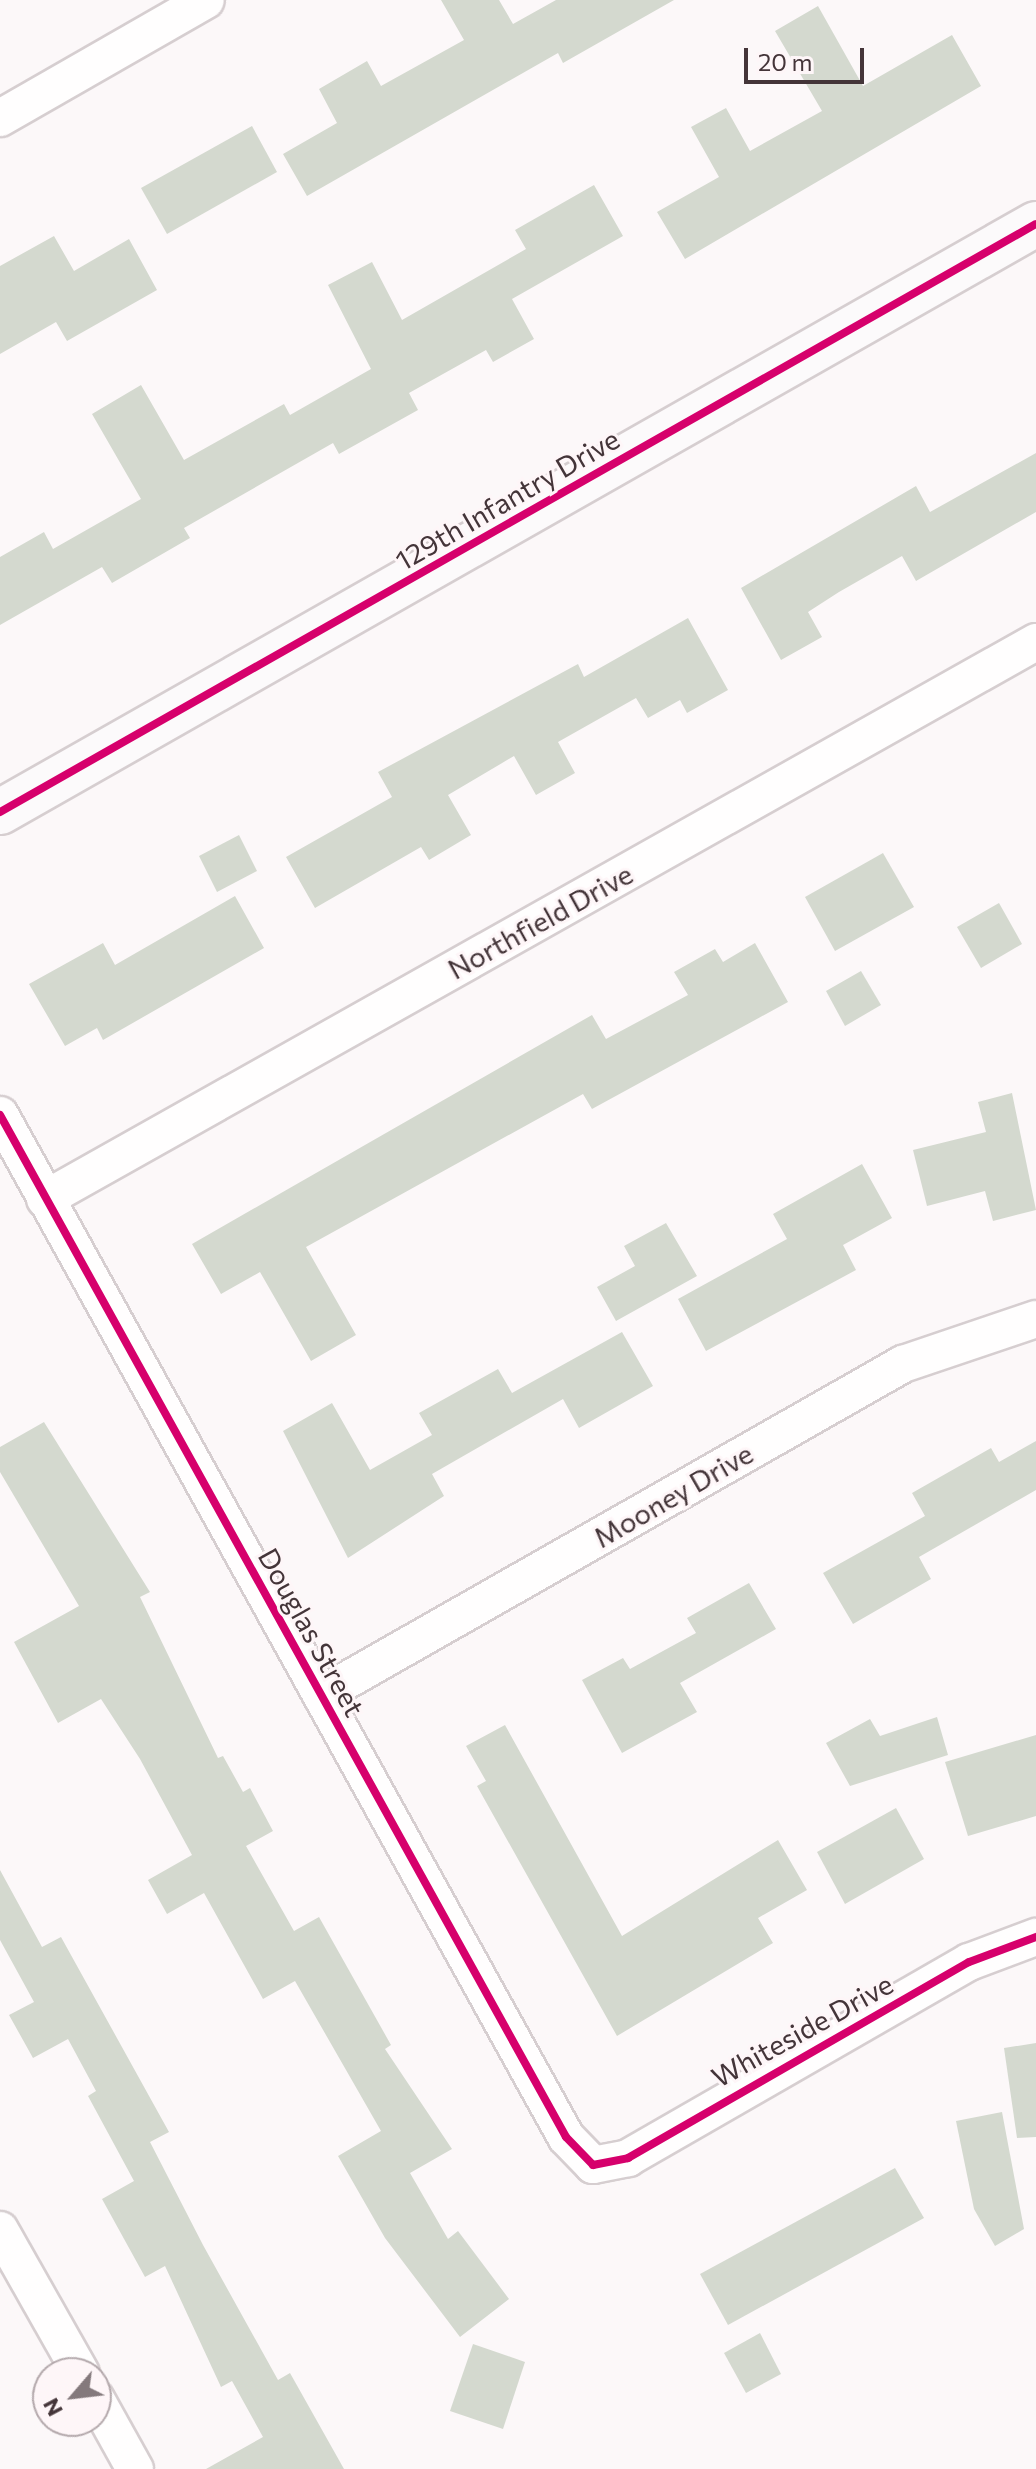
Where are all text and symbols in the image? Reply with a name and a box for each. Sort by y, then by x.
scale bar [748,32,868,82]
text: 20 m [758,47,812,76]
street label: 129th Infantry Drive [389,421,625,577]
street label: Northfield Drive [442,856,638,986]
street label: Mooney Drive [587,1436,759,1554]
street label: Douglas Street [252,1542,372,1722]
street label: Whiteside Drive [706,1966,898,2094]
north arrow [32,2357,112,2437]
text: N [36,2394,68,2421]

